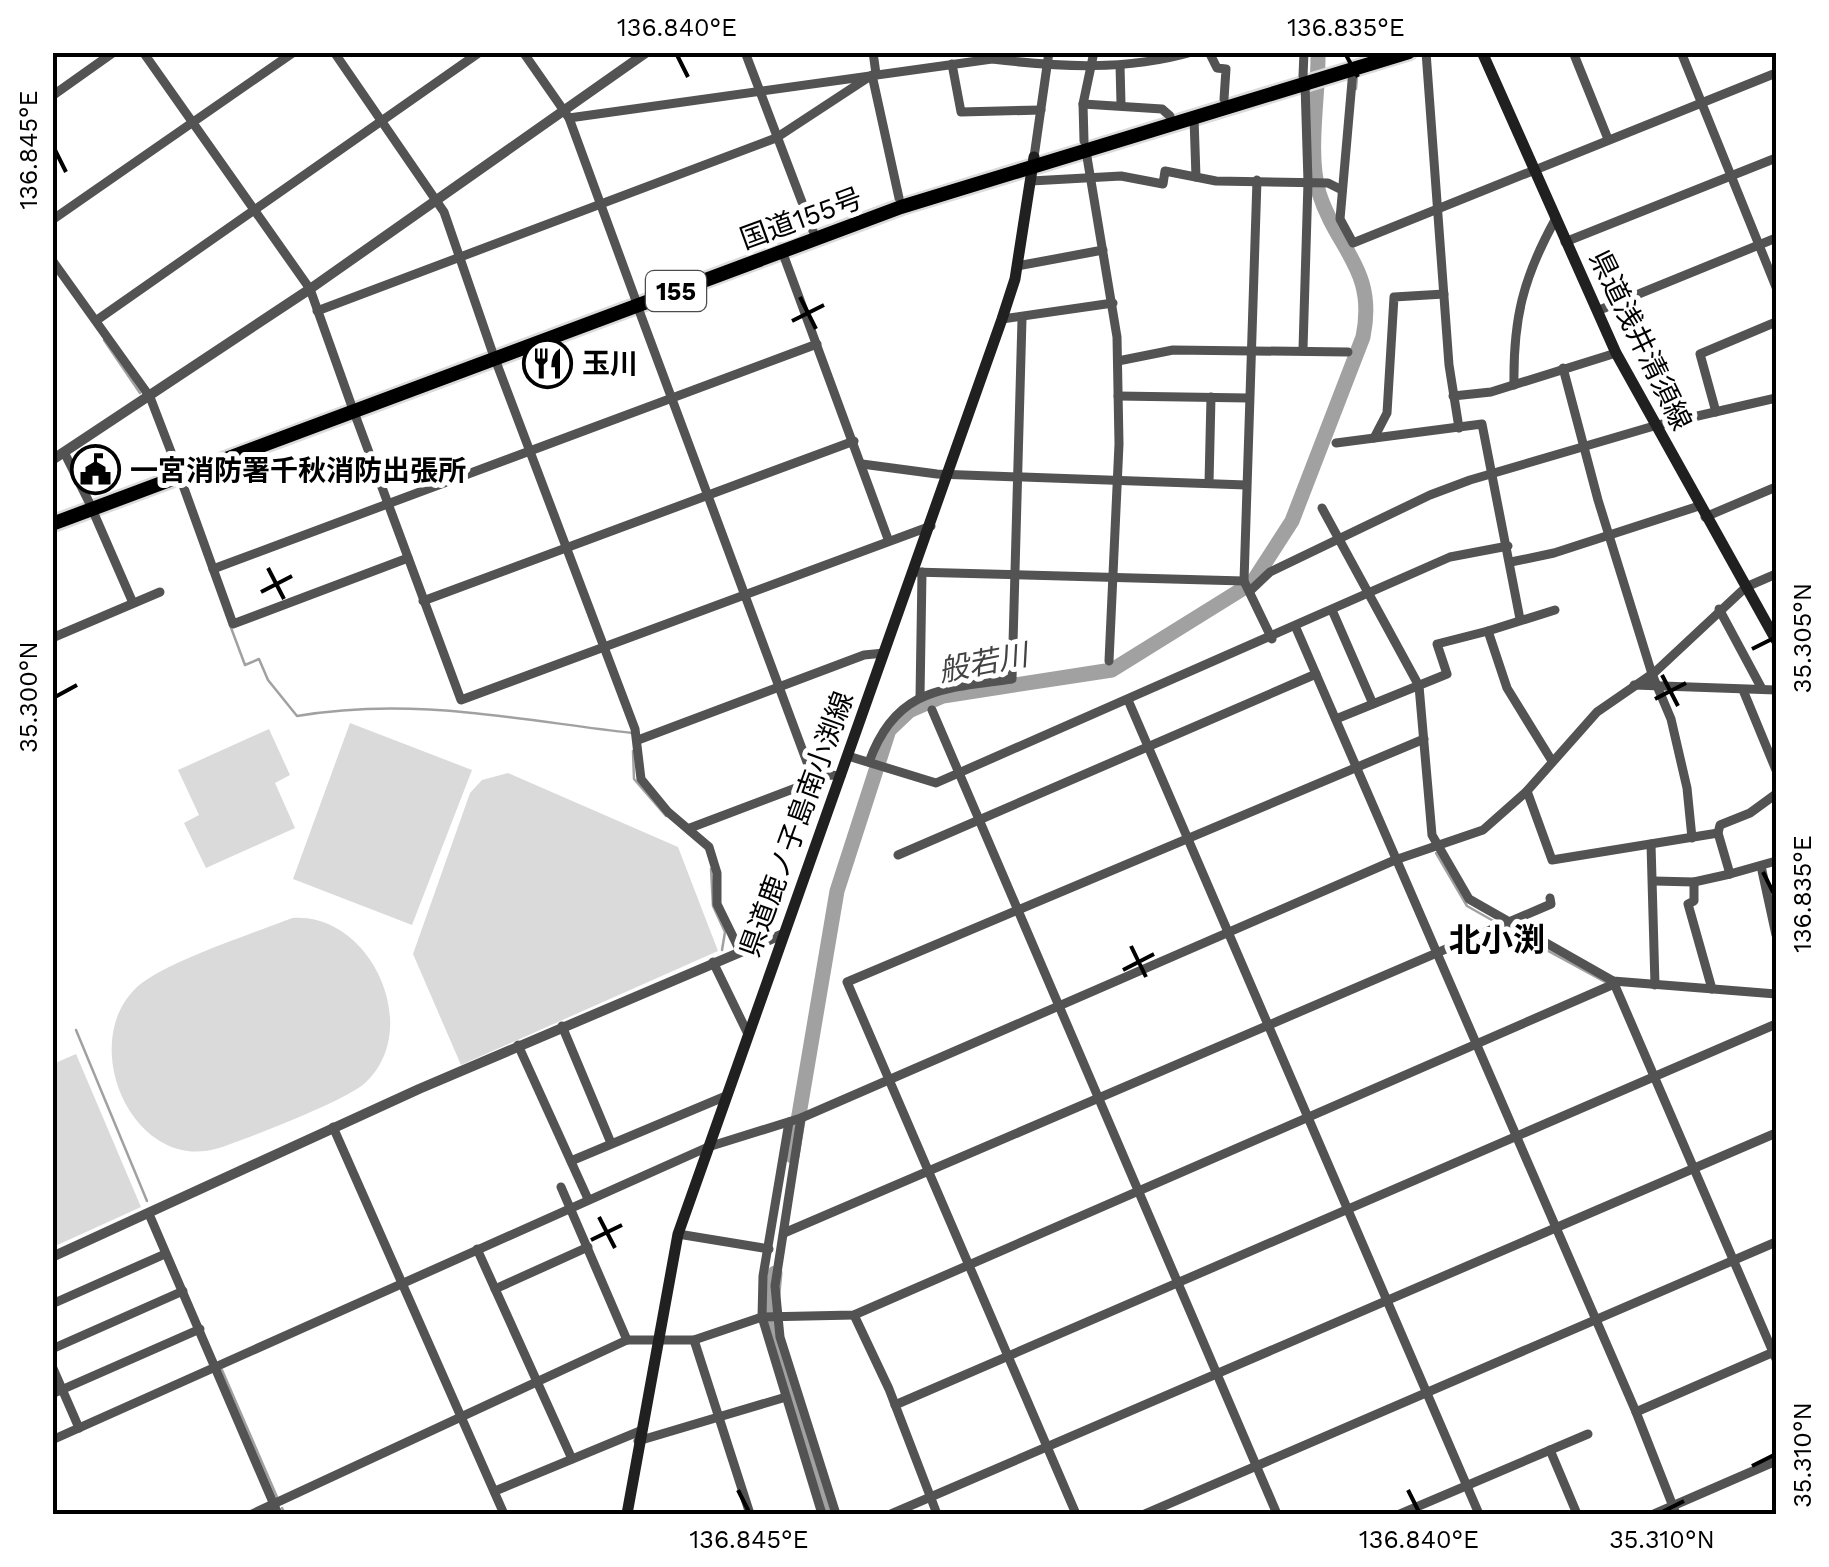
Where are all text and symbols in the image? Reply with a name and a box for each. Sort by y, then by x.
text: 136.840°E [617,13,737,42]
text: 136.835°E [1287,13,1405,42]
text: 136.845°E [14,91,43,209]
street label: 国道155号 [736,181,867,256]
street label: 県道浅井清須線 [1583,245,1698,436]
road number: 155 [646,271,706,311]
restaurant icon: 玉川 [521,337,573,389]
place label: 玉川 [582,347,638,380]
public building icon: 一宮消防署千秋消防出張所 [69,444,121,496]
place label: 一宮消防署千秋消防出張所 [130,454,466,487]
text: 35.305°N [1788,583,1817,693]
water label: 般若川 [935,636,1033,688]
text: 35.300°N [14,641,43,753]
street label: 県道鹿ノ子島南小渕線 [733,687,860,961]
text: 136.835°E [1788,835,1817,953]
district label: 北小渕 [1449,921,1545,959]
text: 35.310°N [1788,1402,1817,1508]
text: 136.845°E [690,1525,808,1554]
text: 136.840°E [1359,1525,1479,1554]
text: 35.310°N [1609,1525,1715,1554]

